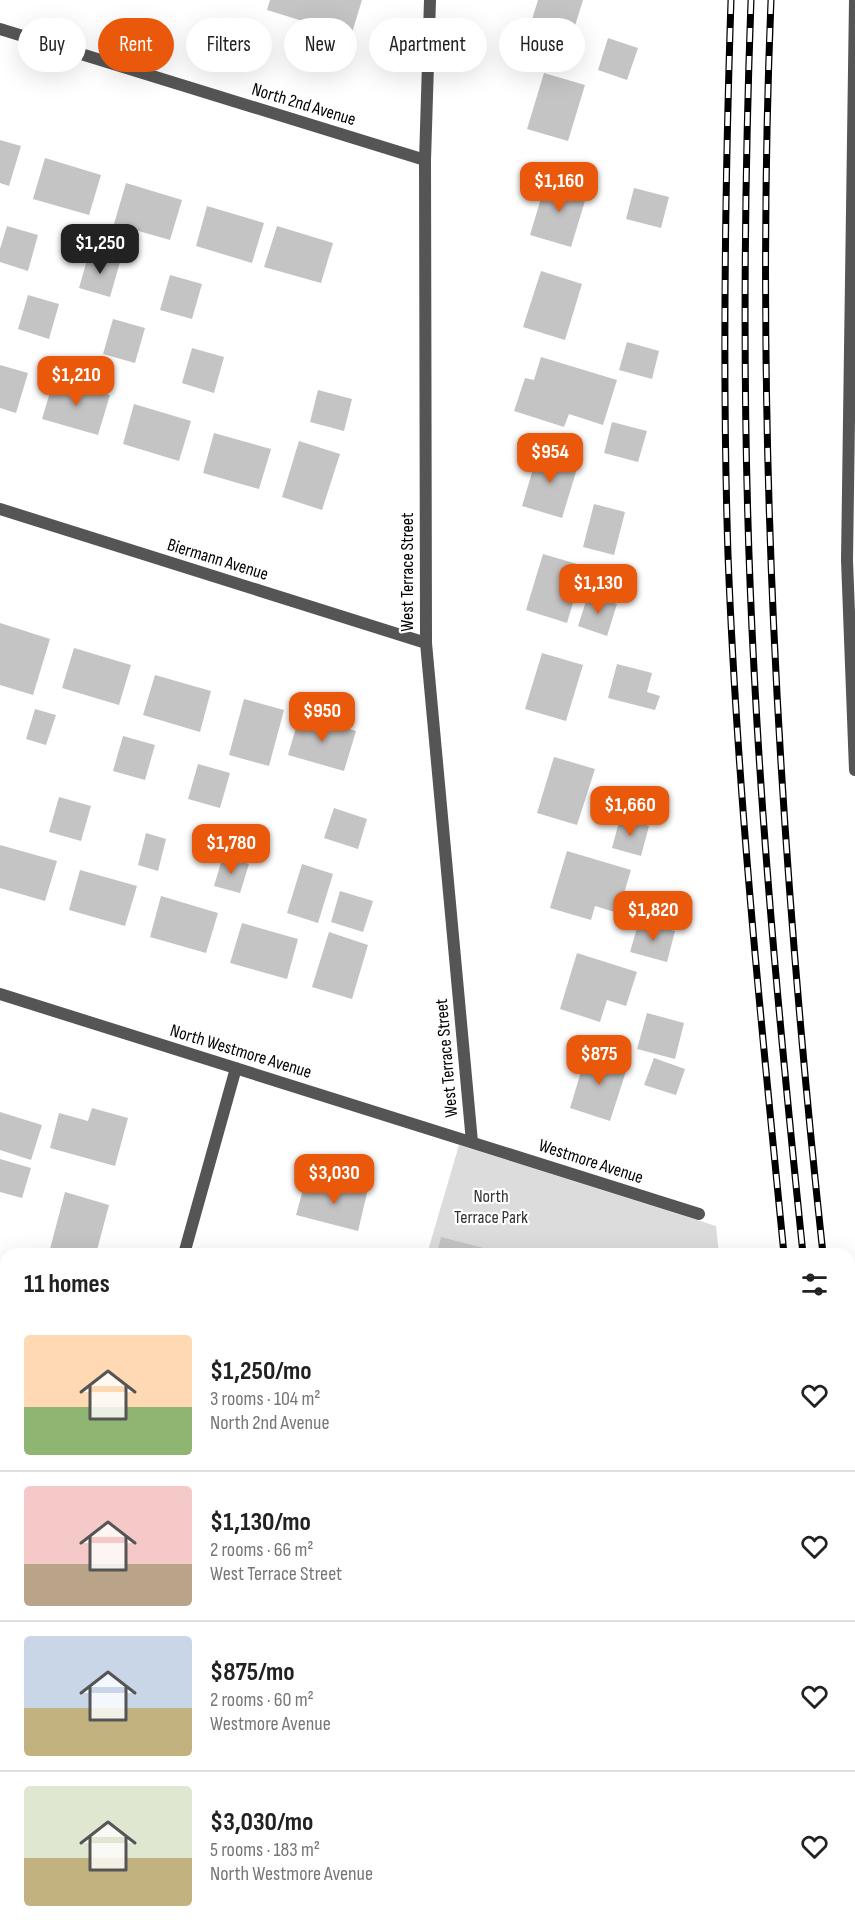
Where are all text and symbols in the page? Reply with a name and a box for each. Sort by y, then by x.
chip: Buy [18,18,86,72]
chip: Rent [98,18,174,72]
chip: Filters [186,18,272,72]
chip: New [284,18,357,72]
chip: Apartment [369,18,487,72]
chip: House [499,18,585,72]
street label: North 2nd Avenue [249,79,358,130]
pin: $1,160 [510,162,608,213]
text: $1,160 [534,169,584,193]
pin: $1,250 [51,224,149,275]
text: $1,250 [75,231,125,255]
pin: $1,210 [27,356,125,407]
text: $1,210 [51,363,101,387]
pin: $954 [514,433,586,484]
text: $954 [531,440,569,464]
street label: West Terrace Street [397,512,418,632]
street label: Biermann Avenue [165,534,271,585]
pin: $1,130 [549,564,647,615]
text: $1,130 [573,571,623,595]
pin: $950 [286,692,358,743]
text: $950 [303,699,341,723]
pin: $1,660 [581,786,679,837]
text: $1,660 [604,793,656,817]
pin: $1,780 [182,824,280,875]
text: $1,780 [206,831,256,855]
pin: $1,820 [604,891,702,942]
text: $1,820 [627,898,679,922]
street label: West Terrace Street [431,997,462,1118]
street label: North Westmore Avenue [168,1020,314,1083]
pin: $875 [563,1035,635,1086]
text: $875 [580,1042,618,1066]
street label: Westmore Avenue [536,1135,646,1188]
pin: $3,030 [285,1154,383,1205]
text: $3,030 [308,1161,360,1185]
park label: North Terrace Park [454,1186,528,1228]
icon: filters [798,1268,831,1301]
text: 11 homes [24,1269,110,1300]
text: $1,250/mo [210,1356,312,1387]
icon: home [72,1359,144,1431]
icon: heart [798,1379,831,1412]
text: 3 rooms · 104 m² [210,1387,320,1411]
text: North 2nd Avenue [210,1411,330,1435]
text: $1,130/mo [210,1507,311,1538]
icon: home [72,1510,144,1582]
icon: heart [798,1530,831,1563]
text: 2 rooms · 66 m² [210,1538,314,1562]
text: West Terrace Street [210,1562,342,1586]
text: $875/mo [210,1657,295,1688]
icon: home [72,1660,144,1732]
icon: heart [798,1680,831,1713]
text: 2 rooms · 60 m² [210,1688,314,1712]
text: Westmore Avenue [210,1712,331,1736]
text: $3,030/mo [210,1807,313,1838]
icon: home [72,1810,144,1882]
icon: heart [798,1830,831,1863]
text: 5 rooms · 183 m² [210,1838,320,1862]
text: North Westmore Avenue [210,1862,373,1886]

